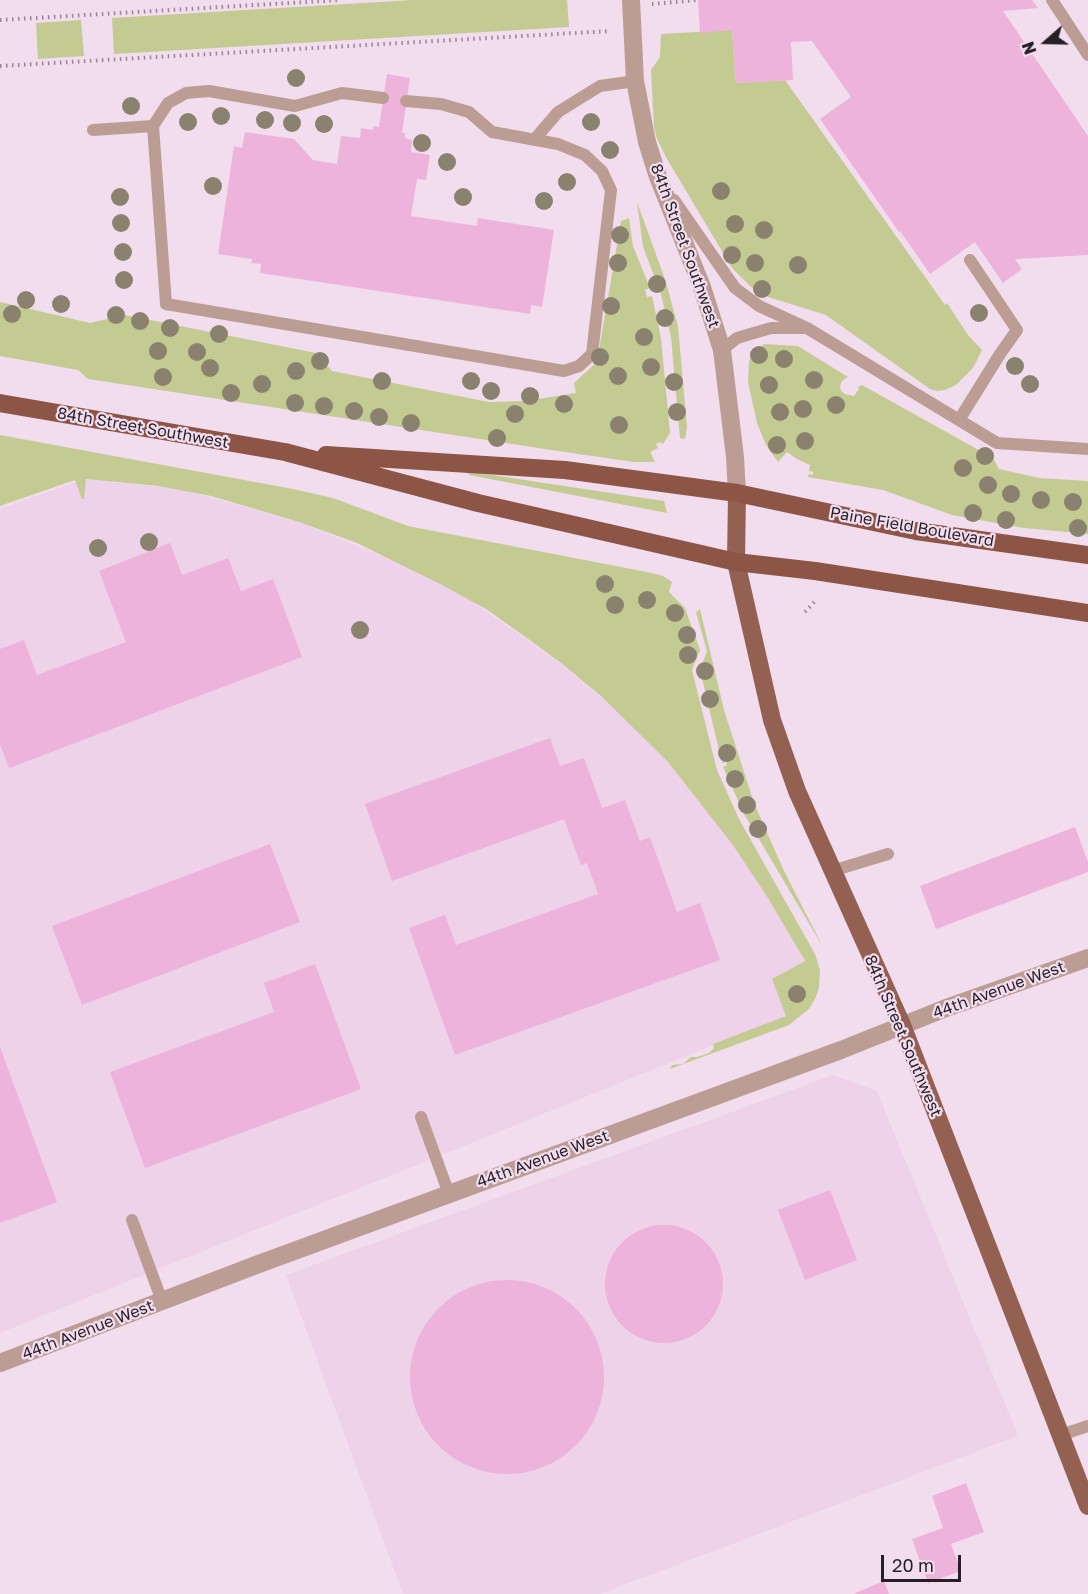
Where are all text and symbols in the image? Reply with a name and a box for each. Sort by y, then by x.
north arrow [1016,12,1076,72]
text: N [1018,39,1041,57]
street label: 84th Street Southwest [646,161,724,331]
street label: 84th Street Southwest [56,403,230,453]
street label: Paine Field Boulevard [829,503,995,551]
street label: 84th Street Southwest [860,952,946,1120]
street label: 44th Avenue West [930,957,1068,1023]
street label: 44th Avenue West [474,1126,612,1192]
street label: 44th Avenue West [20,1296,156,1364]
scale bar [884,1543,964,1581]
text: 20 m [892,1554,934,1576]

